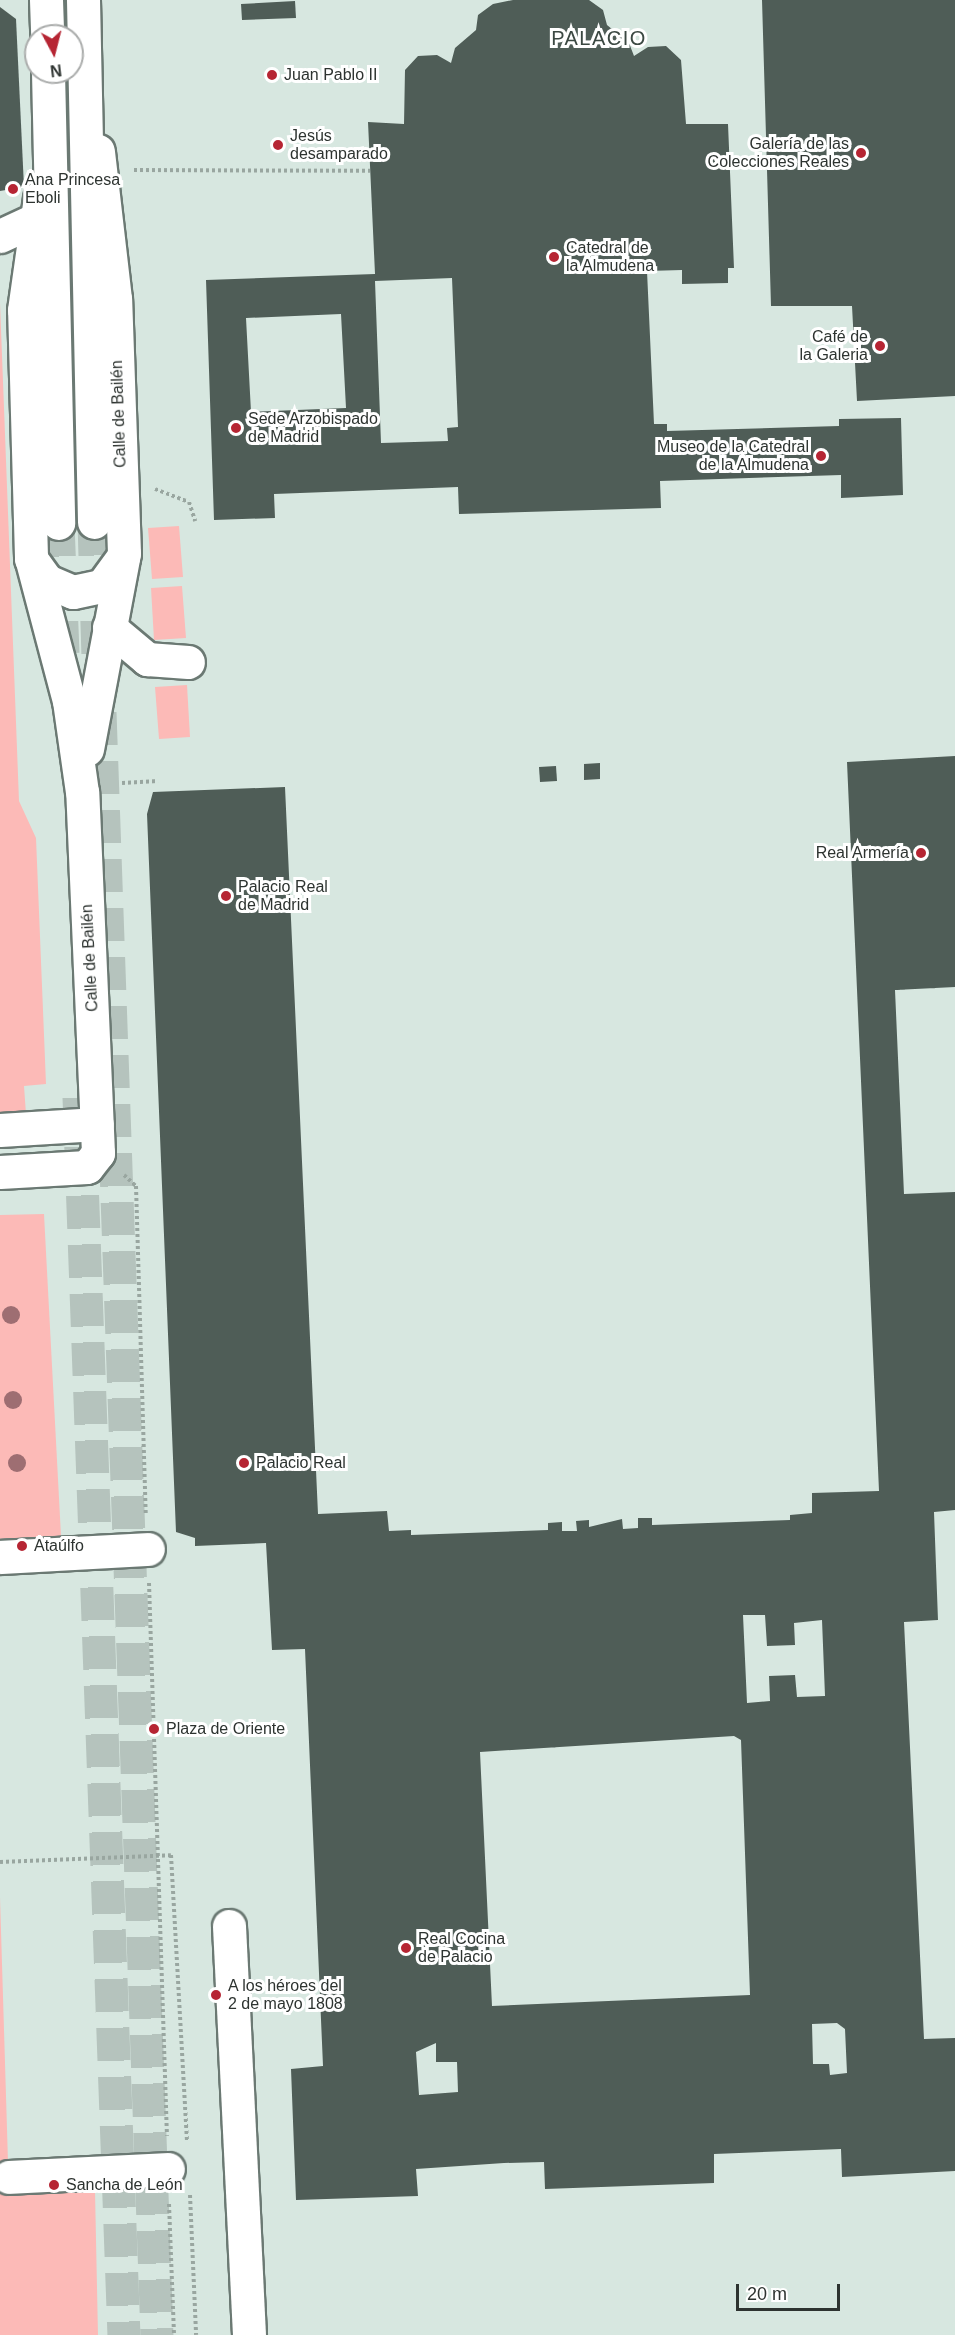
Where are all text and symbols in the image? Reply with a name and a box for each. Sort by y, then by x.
north arrow [24,24,84,84]
district label: PALACIO [551,26,647,50]
text: N [49,61,63,80]
place label: Juan Pablo II [284,65,377,85]
marker: Juan Pablo II [265,68,279,82]
place label: Jesús desamparado [290,126,388,164]
place label: Galería de las Colecciones Reales [708,134,849,172]
marker: Jesús desamparado [271,138,285,152]
marker: Galería de las Colecciones Reales [854,146,868,160]
place label: Ana Princesa Eboli [25,170,120,208]
marker: Ana Princesa Eboli [6,182,20,196]
place label: Catedral de la Almudena [566,238,655,276]
marker: Catedral de la Almudena [547,250,561,264]
place label: Café de la Galeria [800,327,868,365]
marker: Café de la Galeria [873,339,887,353]
street label: Calle de Bailén [108,360,130,468]
place label: Sede Arzobispado de Madrid [248,409,379,447]
marker: Sede Arzobispado de Madrid [229,421,243,435]
place label: Museo de la Catedral de la Almudena [657,437,809,475]
marker: Museo de la Catedral de la Almudena [814,449,828,463]
place label: Real Armería [815,843,909,863]
marker: Real Armería [914,846,928,860]
place label: Palacio Real de Madrid [238,877,328,915]
marker: Palacio Real de Madrid [219,889,233,903]
street label: Calle de Bailén [78,904,102,1012]
place label: Palacio Real [256,1453,346,1473]
marker: Palacio Real [237,1456,251,1470]
place label: Ataúlfo [34,1536,84,1556]
marker: Ataúlfo [15,1539,29,1553]
place label: Plaza de Oriente [166,1719,285,1739]
marker: Plaza de Oriente [147,1722,161,1736]
place label: Real Cocina de Palacio [418,1929,505,1967]
marker: Real Cocina de Palacio [399,1941,413,1955]
place label: A los héroes del 2 de mayo 1808 [228,1976,343,2014]
marker: A los héroes del 2 de mayo 1808 [209,1988,223,2002]
place label: Sancha de León [66,2175,183,2195]
marker: Sancha de León [47,2178,61,2192]
scale bar [739,2272,842,2310]
text: 20 m [747,2284,787,2304]

